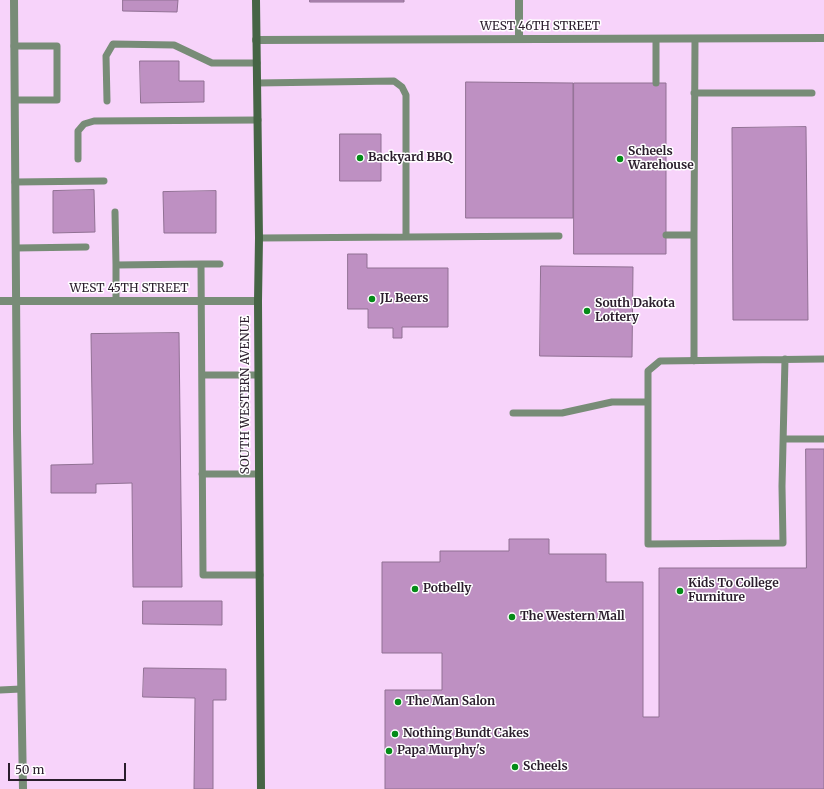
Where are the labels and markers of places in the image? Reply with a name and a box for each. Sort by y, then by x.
place label: Scheels Warehouse [628,145,694,173]
place label: Backyard BBQ [368,151,452,165]
marker: Backyard BBQ [355,153,365,163]
marker: Scheels Warehouse [615,154,625,164]
place label: JL Beers [380,292,428,306]
marker: JL Beers [367,294,377,304]
place label: South Dakota Lottery [595,297,675,325]
marker: South Dakota Lottery [582,306,592,316]
place label: Kids To College Furniture [688,577,779,605]
place label: Potbelly [423,582,471,596]
marker: Potbelly [410,584,420,594]
marker: Kids To College Furniture [675,586,685,596]
place label: The Western Mall [520,610,625,624]
marker: The Western Mall [507,612,517,622]
place label: The Man Salon [406,695,495,709]
marker: The Man Salon [393,697,403,707]
place label: Nothing Bundt Cakes [403,727,529,741]
marker: Nothing Bundt Cakes [390,729,400,739]
place label: Papa Murphy's [397,744,485,758]
marker: Papa Murphy's [384,746,394,756]
place label: Scheels [523,760,568,774]
marker: Scheels [510,762,520,772]

